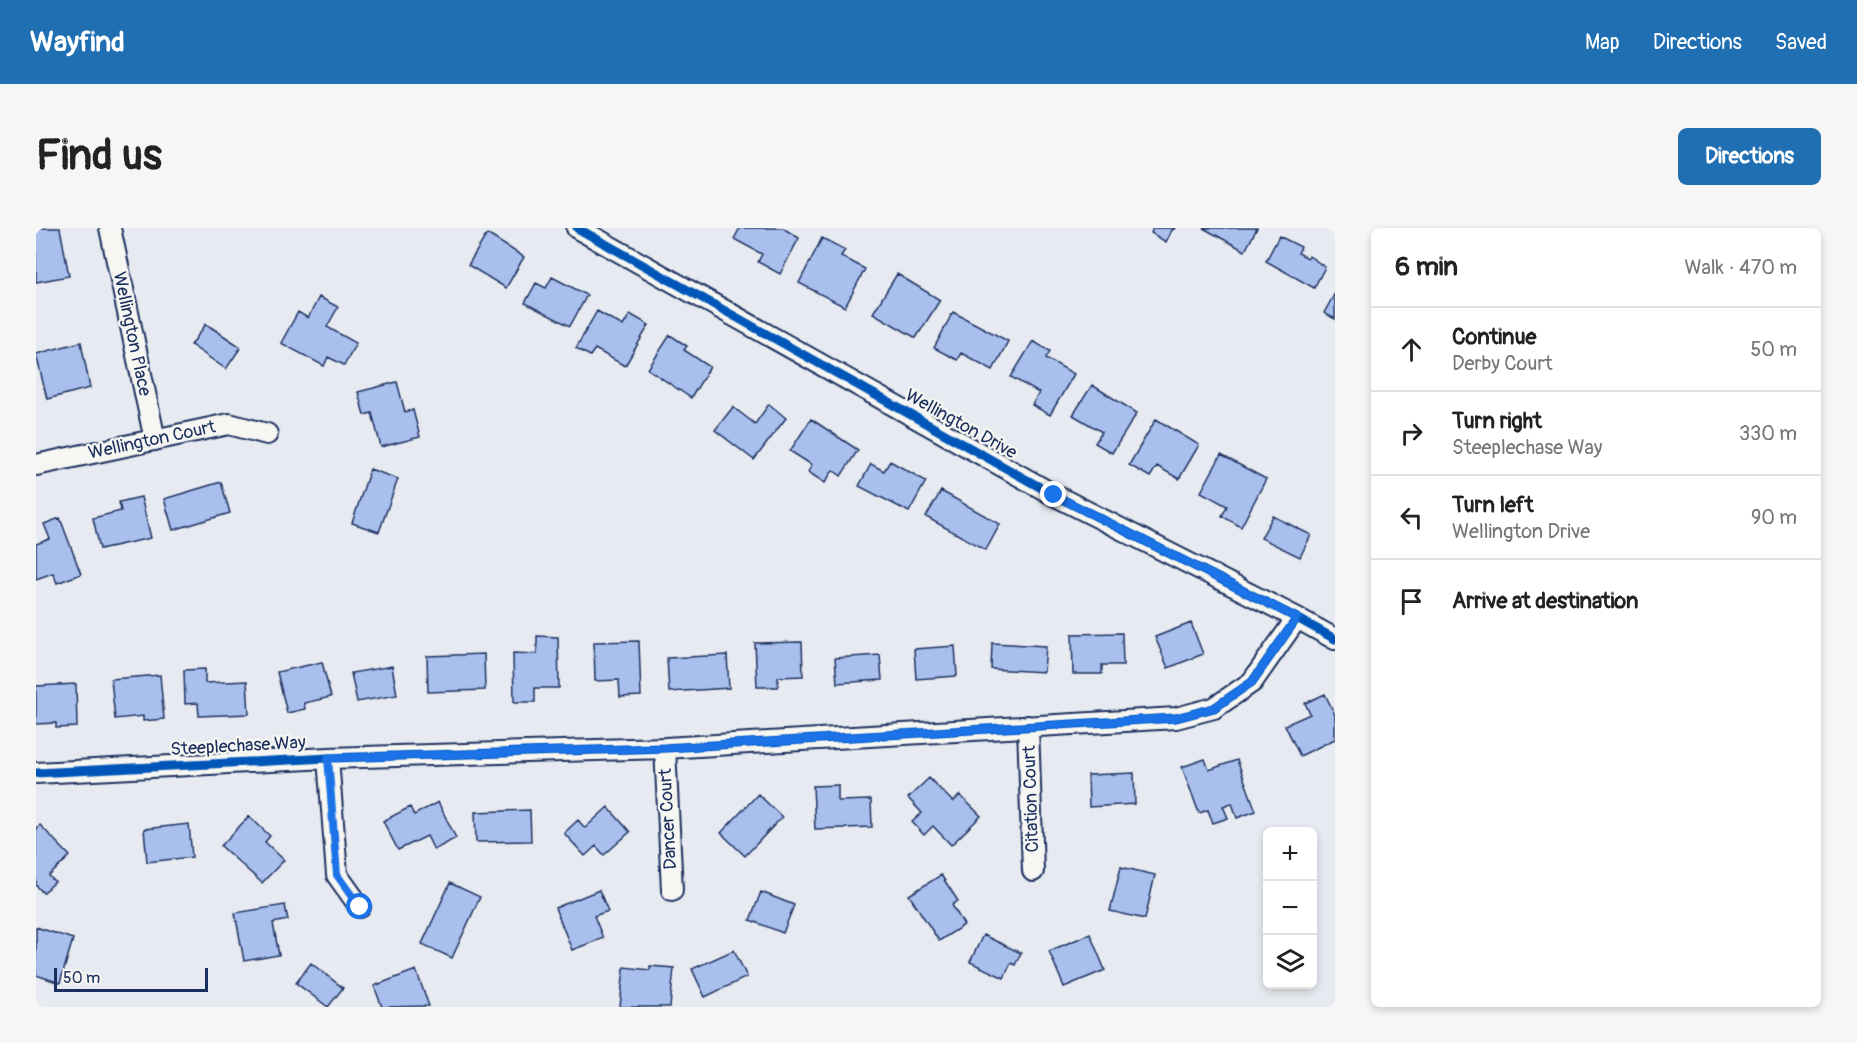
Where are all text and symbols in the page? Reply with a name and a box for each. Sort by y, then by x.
text: Wayfind [30,25,125,60]
text: Map [1585,29,1620,56]
text: Directions [1653,29,1742,56]
text: Saved [1775,29,1827,56]
button: Directions [1678,128,1821,185]
text: Find us [36,130,162,182]
text: 6 min [1395,251,1458,283]
text: Walk · 470 m [1684,255,1797,280]
street label: Wellington Place [108,270,156,398]
text: Continue [1452,323,1536,351]
icon: ahead [1395,333,1428,366]
text: 50 m [1750,337,1797,362]
text: Derby Court [1452,351,1553,376]
street label: Wellington Drive [901,384,1021,464]
text: Turn right [1452,407,1542,435]
street label: Wellington Court [86,415,218,465]
icon: right [1395,417,1428,450]
text: 330 m [1739,421,1797,446]
text: Steeplechase Way [1452,435,1602,460]
route end [1040,481,1066,507]
text: Turn left [1452,491,1534,519]
icon: left [1395,501,1428,534]
text: 90 m [1751,505,1797,530]
text: Wellington Drive [1452,519,1590,544]
icon: arrive [1395,585,1428,618]
text: Arrive at destination [1452,587,1638,615]
street label: Steeplechase Way [170,731,307,761]
street label: Citation Court [1018,744,1044,853]
street label: Dancer Court [654,767,682,870]
map controls [1263,827,1317,989]
button: + [1263,827,1317,881]
button: − [1263,881,1317,935]
route start [346,893,372,919]
button: layers [1263,935,1317,989]
scale bar [54,965,208,992]
text: 50 m [63,968,100,988]

